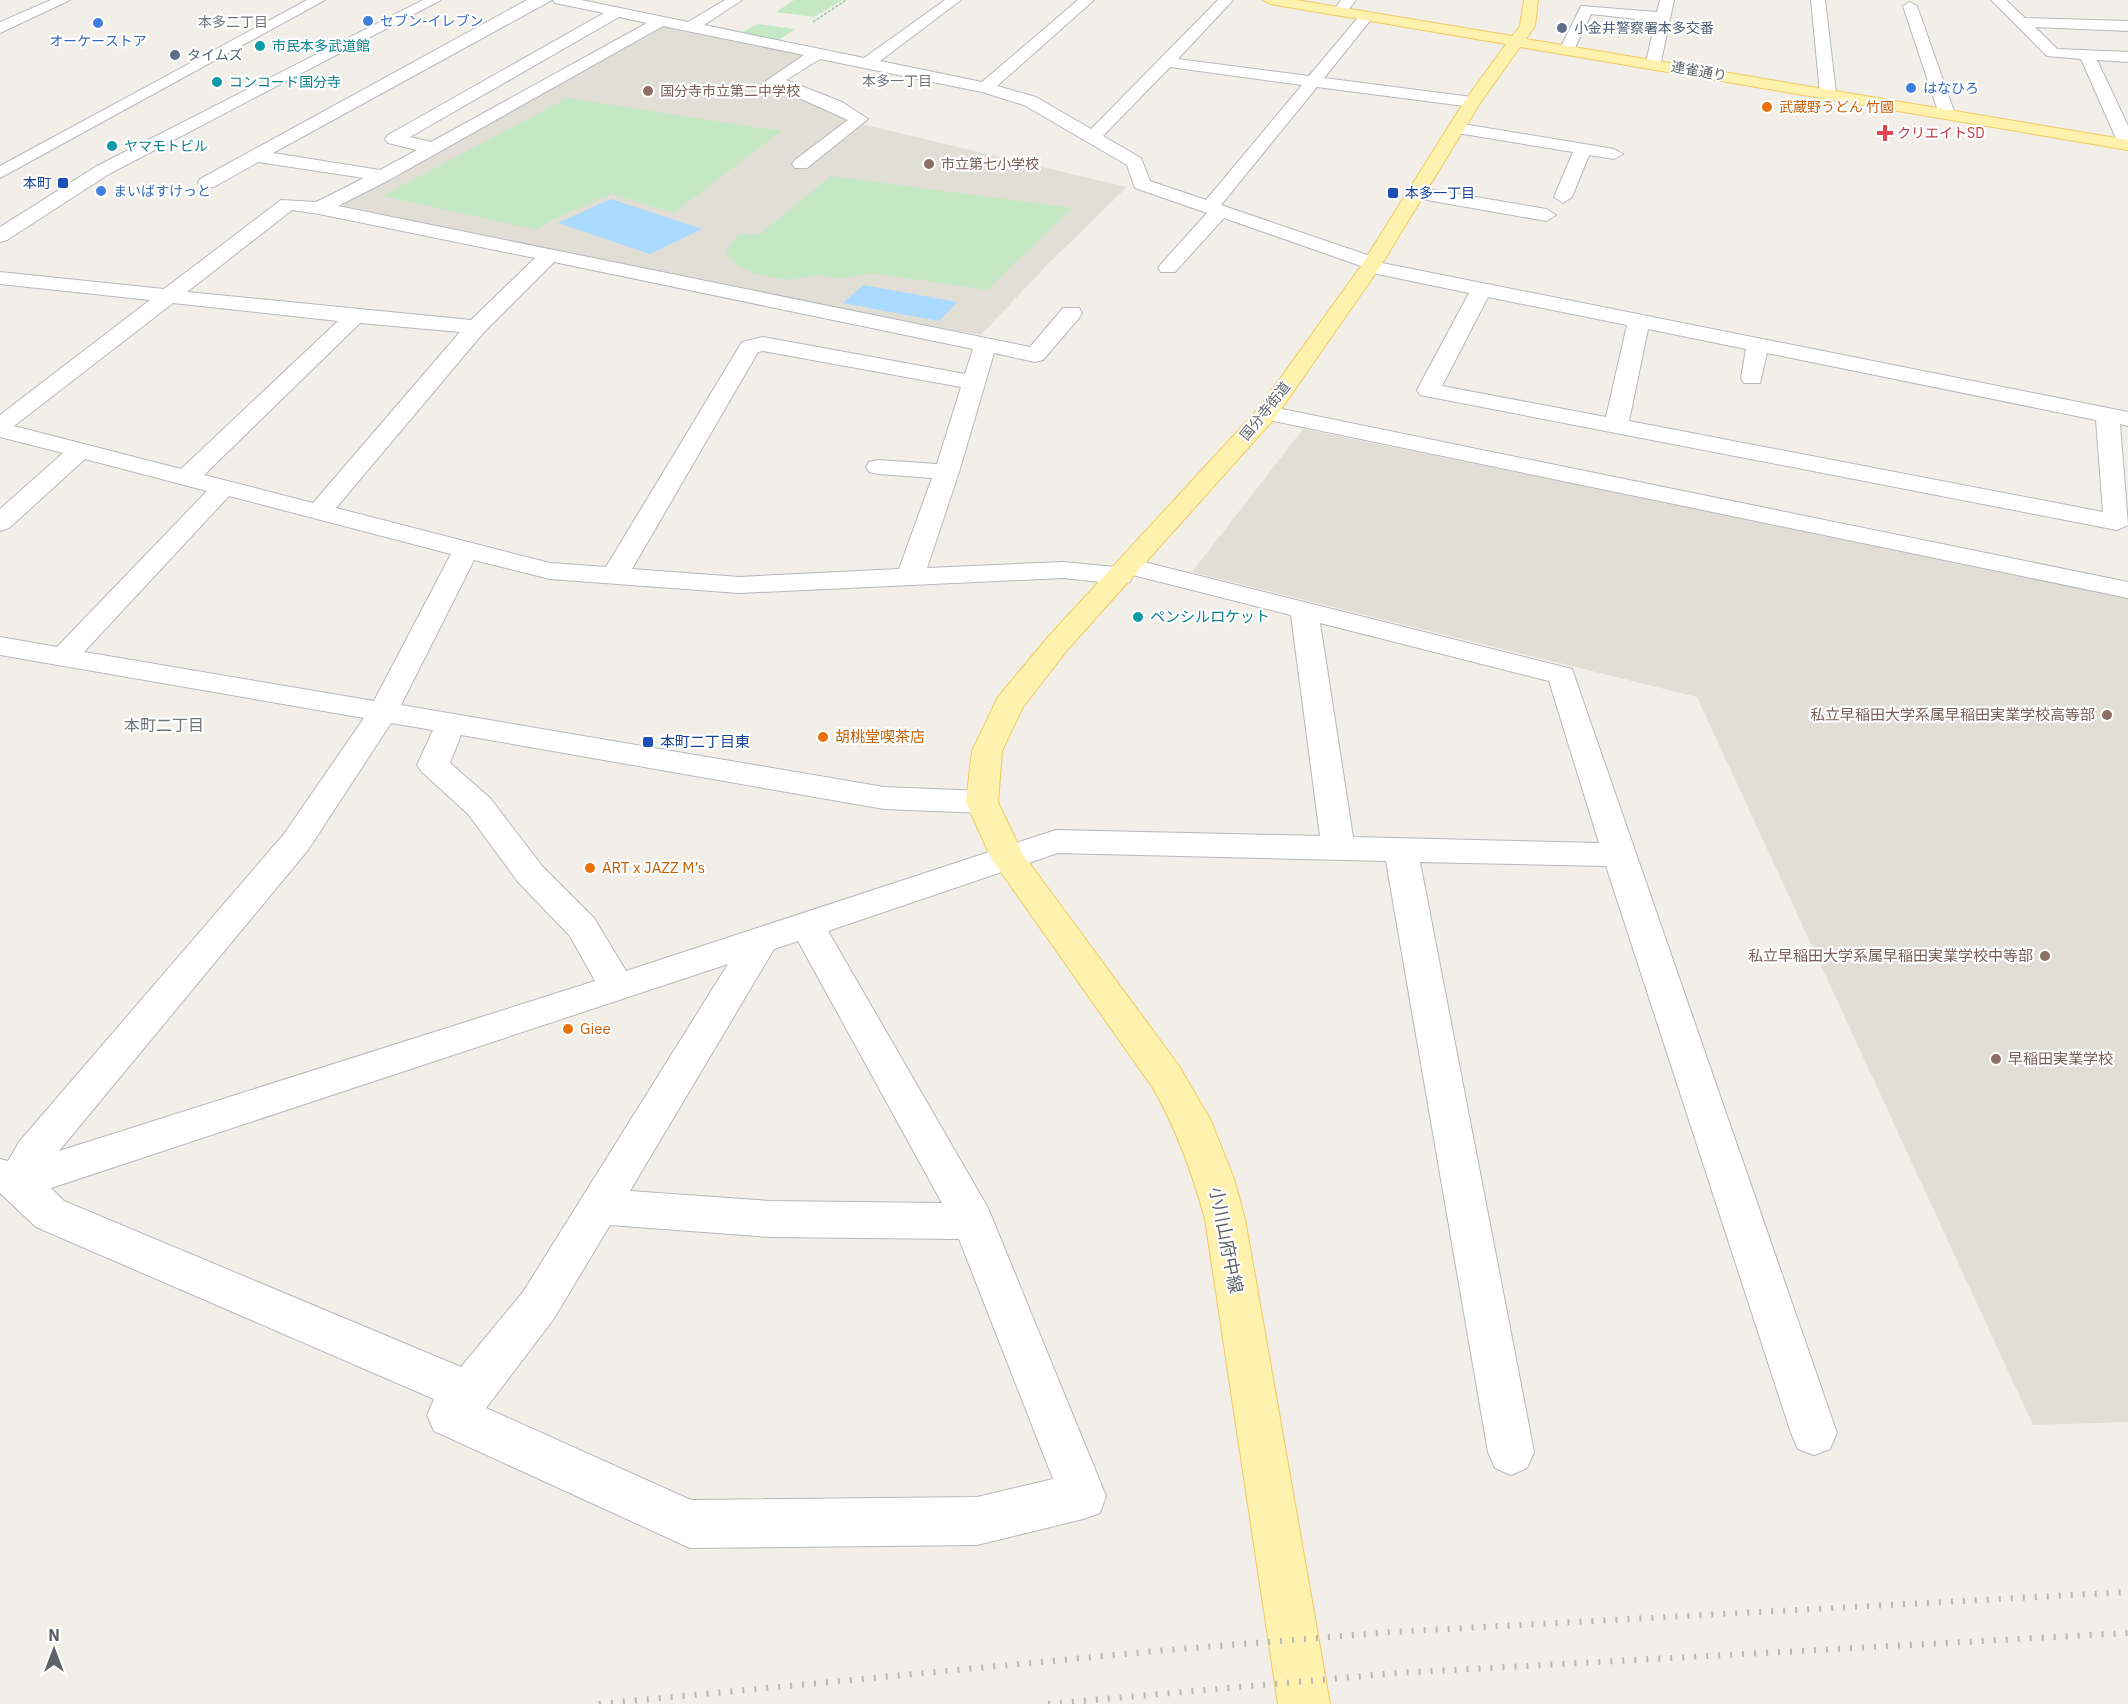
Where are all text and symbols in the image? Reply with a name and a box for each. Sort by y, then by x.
place label: セブン-イレブン [380,12,484,30]
district label: 本多二丁目 [198,13,268,31]
marker: セブン-イレブン [361,14,375,28]
marker: オーケーストア [91,16,105,30]
place label: 小金井警察署本多交番 [1574,19,1714,37]
marker: 小金井警察署本多交番 [1555,21,1569,35]
place label: オーケーストア [49,32,147,50]
place label: 市民本多武道館 [272,37,370,55]
marker: 市民本多武道館 [253,39,267,53]
place label: タイムズ [187,46,243,64]
marker: タイムズ [168,48,182,62]
street label: 連雀通り [1670,57,1728,85]
district label: 本多一丁目 [862,72,932,90]
place label: コンコード国分寺 [229,73,341,91]
marker: コンコード国分寺 [210,75,224,89]
place label: はなひろ [1923,79,1979,97]
marker: はなひろ [1904,81,1918,95]
place label: 国分寺市立第二中学校 [660,82,800,100]
marker: 国分寺市立第二中学校 [641,84,655,98]
place label: 武蔵野うどん 竹國 [1779,98,1894,116]
marker: 武蔵野うどん 竹國 [1760,100,1774,114]
place label: クリエイトSD [1897,124,1985,142]
marker: クリエイトSD [1878,126,1892,140]
place label: ヤマモトビル [124,137,208,155]
marker: ヤマモトビル [105,139,119,153]
place label: 市立第七小学校 [941,155,1039,173]
marker: 市立第七小学校 [922,157,936,171]
place label: 本町 [23,174,51,192]
marker: 本町 [56,176,70,190]
place label: まいばすけっと [113,182,211,200]
marker: まいばすけっと [94,184,108,198]
place label: 本多一丁目 [1405,184,1475,202]
marker: 本多一丁目 [1386,186,1400,200]
street label: 国分寺街道 [1236,378,1294,444]
place label: ペンシルロケット [1150,607,1270,626]
marker: ペンシルロケット [1131,610,1145,624]
place label: 私立早稲田大学系属早稲田実業学校高等部 [1810,705,2095,724]
marker: 私立早稲田大学系属早稲田実業学校高等部 [2100,708,2114,722]
district label: 本町二丁目 [124,715,204,735]
place label: 胡桃堂喫茶店 [835,727,925,746]
marker: 胡桃堂喫茶店 [816,730,830,744]
place label: 本町二丁目東 [660,732,750,751]
marker: 本町二丁目東 [641,735,655,749]
place label: ART x JAZZ M’s [602,858,705,877]
marker: ART x JAZZ M’s [583,861,597,875]
place label: 私立早稲田大学系属早稲田実業学校中等部 [1748,946,2033,965]
marker: 私立早稲田大学系属早稲田実業学校中等部 [2038,949,2052,963]
place label: Giee [580,1019,611,1038]
marker: Giee [561,1022,575,1036]
place label: 早稲田実業学校 [2008,1049,2113,1068]
marker: 早稲田実業学校 [1989,1052,2003,1066]
street label: 小川山府中線 [1205,1185,1248,1295]
north arrow [24,1620,84,1680]
text: N [48,1625,60,1645]

